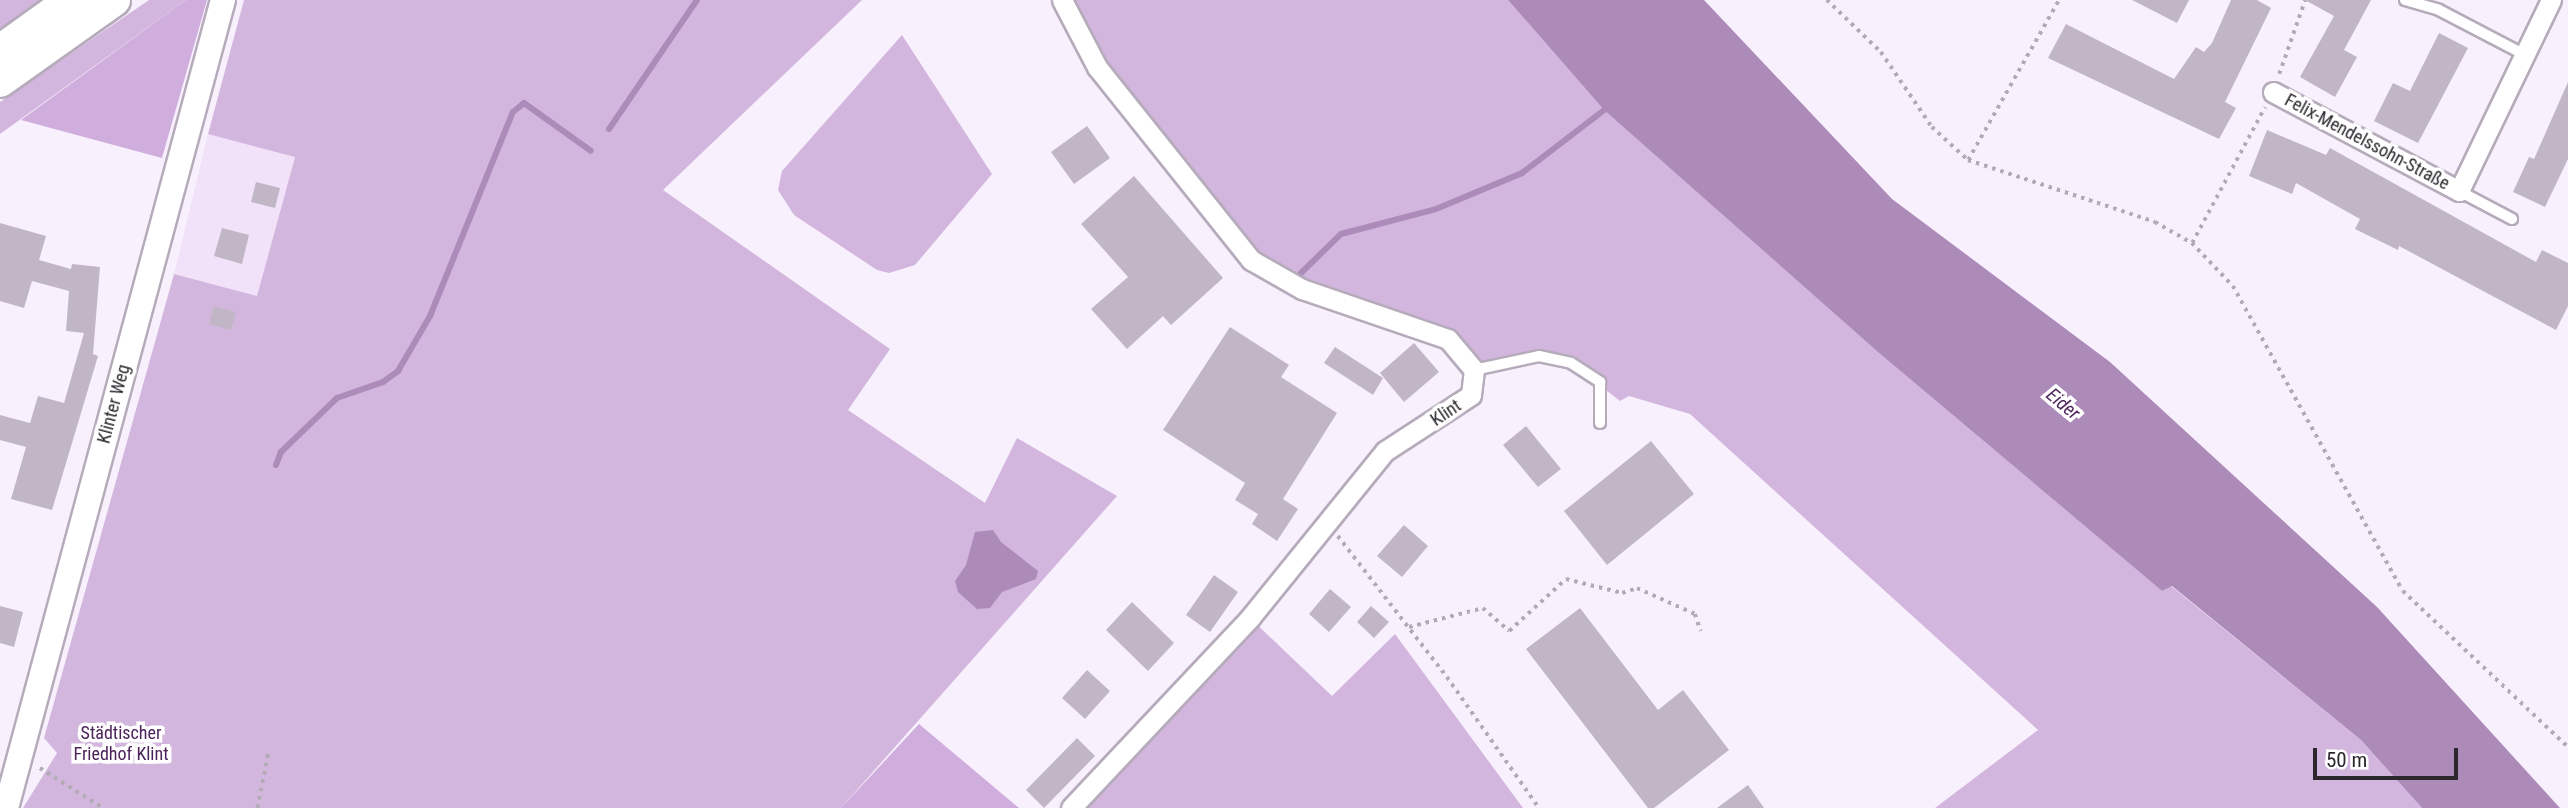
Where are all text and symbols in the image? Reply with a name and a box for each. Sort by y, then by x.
street label: Felix-Mendelssohn-Straße [2281,89,2453,195]
street label: Klinter Weg [93,362,135,446]
water label: Eider [2042,383,2084,425]
street label: Klint [1427,395,1465,431]
park label: Städtischer Friedhof Klint [73,723,169,766]
scale bar [2316,734,2461,778]
text: 50 m [2326,748,2367,772]

